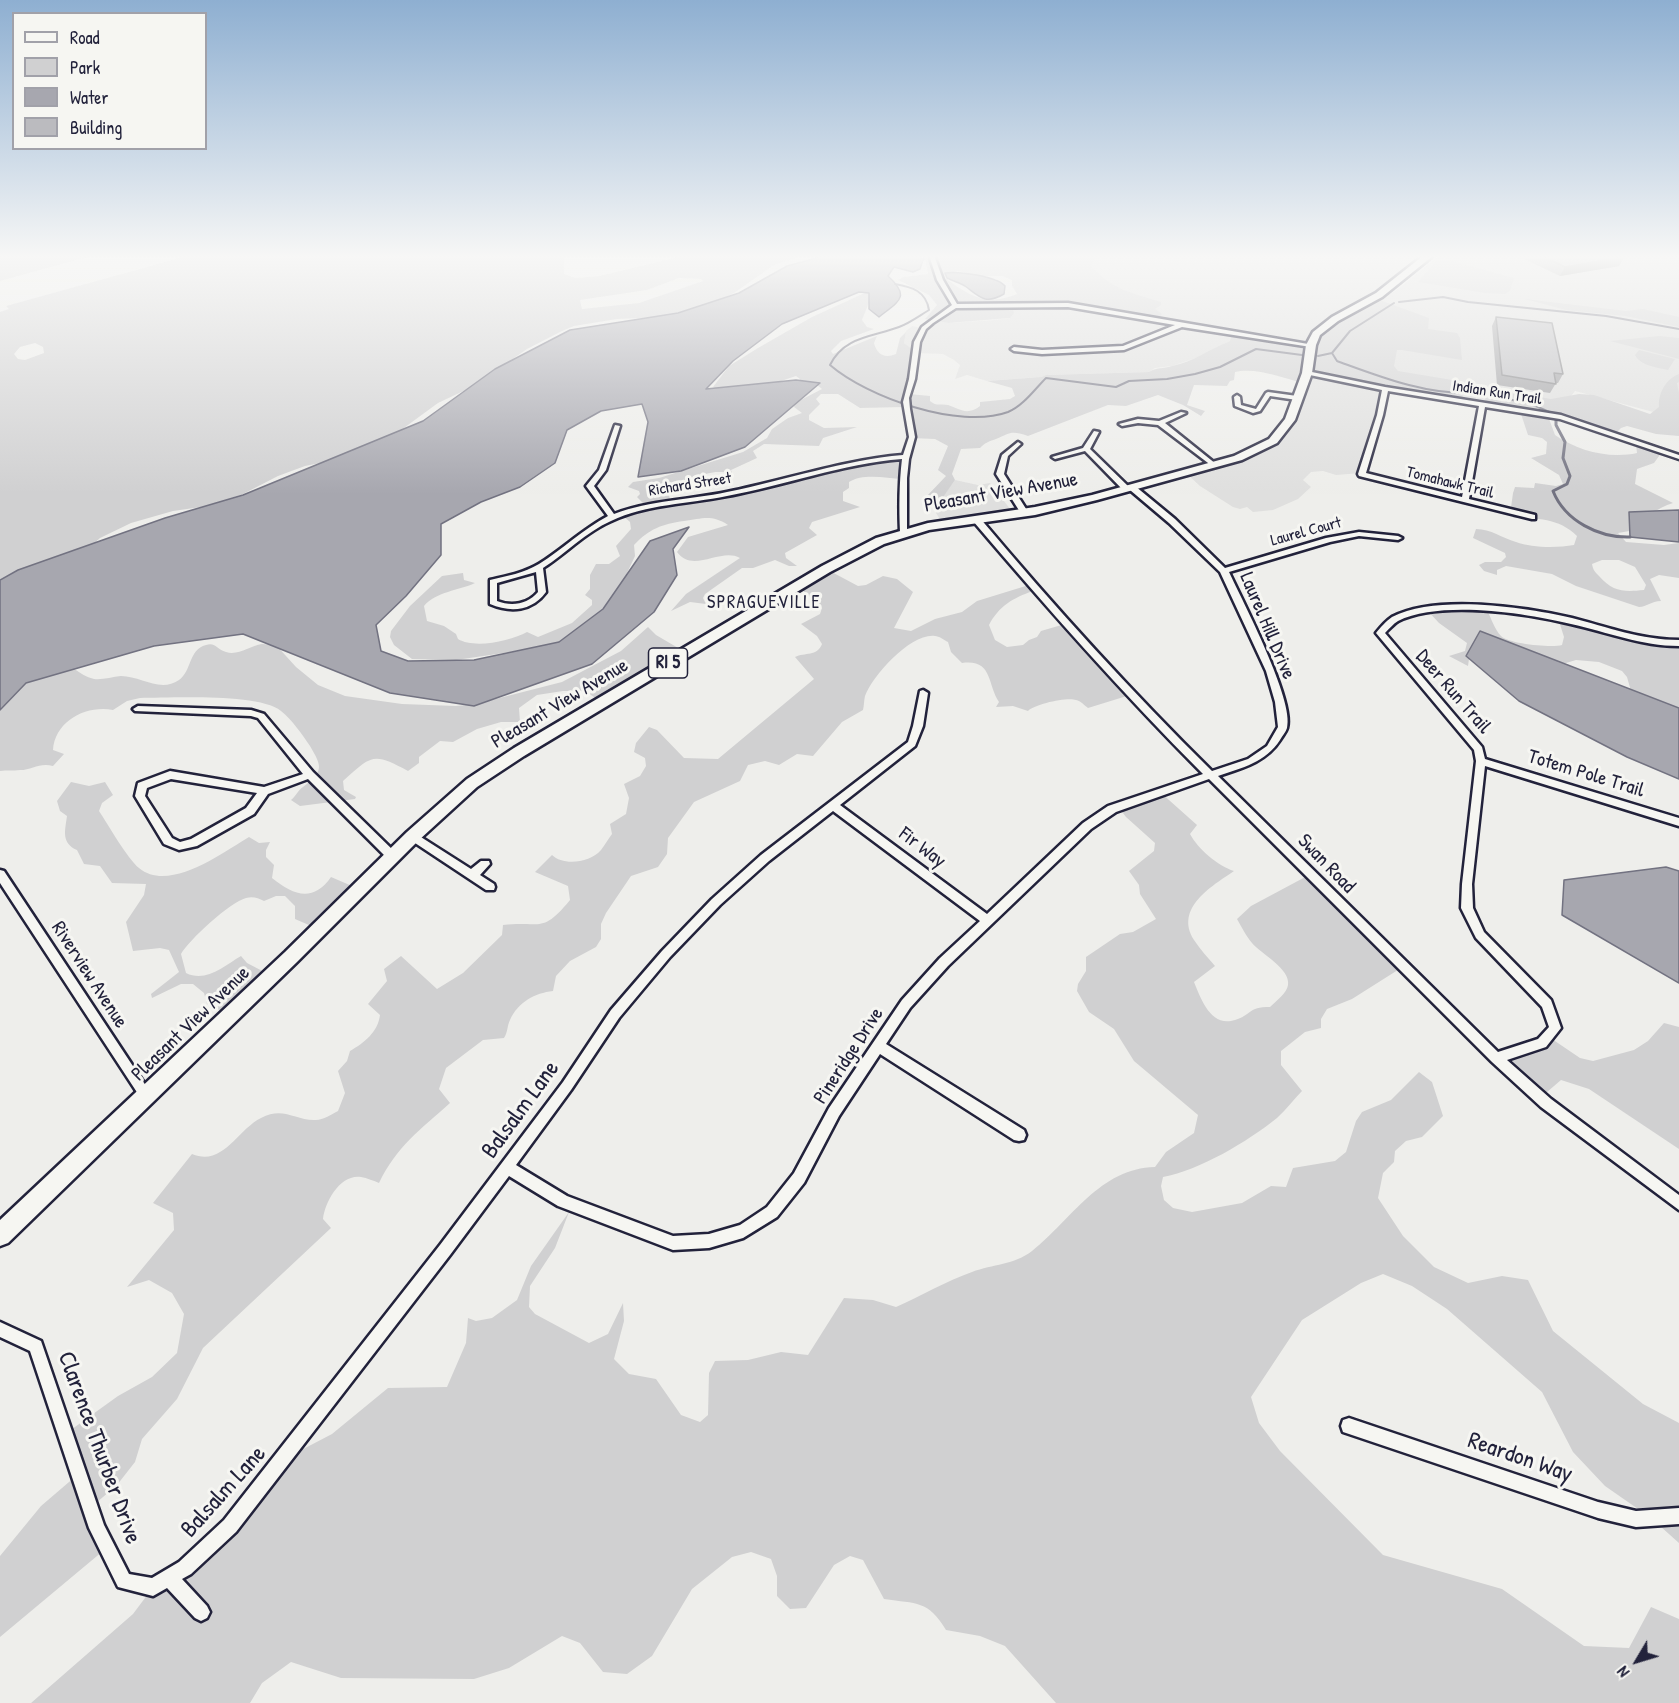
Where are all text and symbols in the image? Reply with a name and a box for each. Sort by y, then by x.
legend [12,12,207,150]
text: Road [70,25,100,50]
text: Park [70,55,100,80]
text: Water [70,85,108,110]
text: Building [70,115,122,140]
street label: Indian Run Trail [1451,376,1543,410]
street label: Tomahawk Trail [1404,463,1496,503]
street label: Pleasant View Avenue [923,468,1079,518]
street label: Richard Street [647,469,733,501]
street label: Laurel Court [1269,513,1343,551]
street label: Laurel Hill Drive [1234,569,1300,683]
district label: SPRAGUEVILLE [707,592,821,614]
street label: Deer Run Trail [1410,645,1496,739]
road number: RI 5 [648,648,688,678]
street label: Pleasant View Avenue [487,654,633,754]
street label: Totem Pole Trail [1525,745,1647,803]
street label: Fir Way [894,822,950,874]
street label: Swan Road [1292,830,1360,898]
street label: Riverview Avenue [46,917,132,1033]
street label: Pleasant View Avenue [127,962,255,1086]
street label: Pineridge Drive [809,1003,889,1109]
street label: Balsalm Lane [476,1056,566,1164]
street label: Clarence Thurber Drive [51,1348,147,1548]
street label: Reardon Way [1464,1427,1576,1489]
street label: Balsalm Lane [175,1440,273,1544]
north arrow [1607,1631,1667,1691]
text: N [1612,1662,1634,1682]

